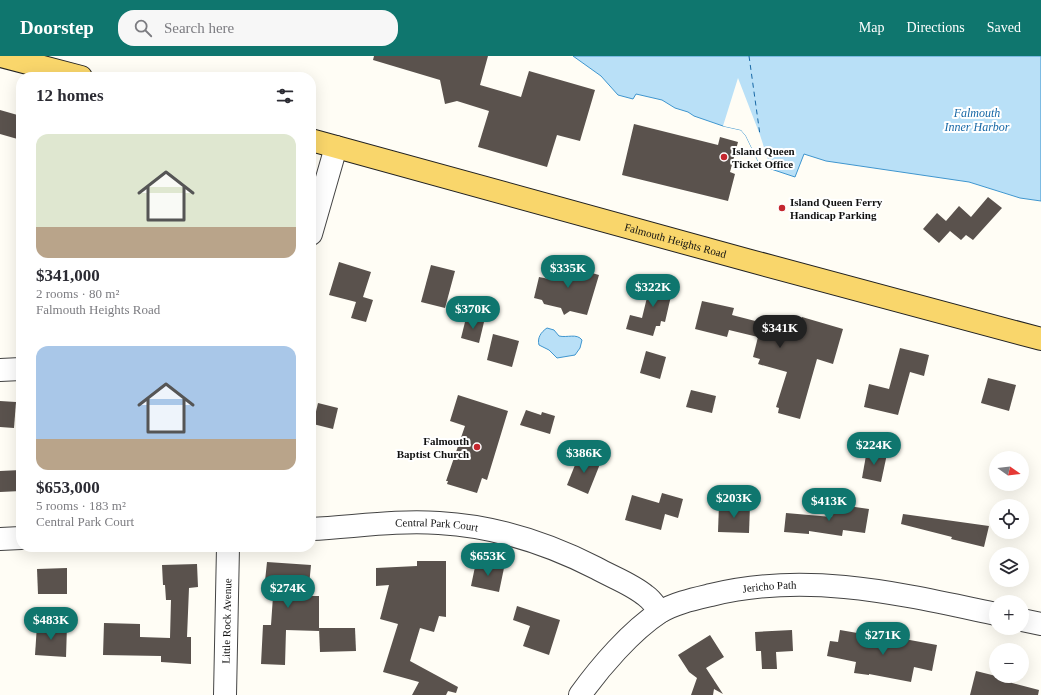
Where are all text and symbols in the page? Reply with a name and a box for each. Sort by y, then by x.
search box [118,10,398,46]
text: Doorstep [20,17,94,38]
icon: search [132,17,154,39]
text: Search here [164,20,234,36]
text: Map [859,20,884,35]
text: Directions [906,20,965,35]
text: Saved [987,20,1021,35]
icon: filters [274,85,296,107]
text: 12 homes [36,86,104,105]
water label: Falmouth Inner Harbor [944,106,1010,134]
place label: Island Queen Ticket Office [732,145,795,170]
marker: Island Queen Ticket Office [719,152,729,162]
icon: home [130,160,202,232]
place label: Island Queen Ferry Handicap Parking [790,196,883,221]
marker: Island Queen Ferry Handicap Parking [777,203,787,213]
street label: Falmouth Heights Road [623,221,728,260]
pin: $335K [540,255,596,289]
text: $335K [550,260,586,275]
text: $341,000 [36,266,100,285]
pin: $322K [625,274,681,308]
text: $322K [635,279,671,294]
text: 2 rooms · 80 m² [36,286,119,301]
pin: $370K [445,296,501,330]
text: $370K [455,301,491,316]
text: Falmouth Heights Road [36,302,160,317]
pin: $341K [752,315,808,349]
text: $341K [762,320,798,335]
icon: home [130,372,202,444]
pin: $224K [846,432,902,466]
place label: Falmouth Baptist Church [397,435,469,460]
text: $224K [856,437,892,452]
pin: $386K [556,440,612,474]
marker: Falmouth Baptist Church [472,442,482,452]
text: $386K [566,445,602,460]
north arrow [989,451,1029,491]
map controls [989,451,1029,683]
text: $653,000 [36,478,100,497]
pin: $203K [706,485,762,519]
pin: $413K [801,488,857,522]
text: $203K [716,490,752,505]
text: $413K [811,493,847,508]
text: 5 rooms · 183 m² [36,498,126,513]
button: locate [989,499,1029,539]
text: Central Park Court [36,514,134,529]
street label: Central Park Court [395,516,479,533]
pin: $653K [460,543,516,577]
button: layers [989,547,1029,587]
text: $653K [470,548,506,563]
pin: $274K [260,575,316,609]
street label: Little Rock Avenue [220,578,233,664]
street label: Jericho Path [742,579,797,595]
text: $274K [270,580,306,595]
button: + [989,595,1029,635]
pin: $483K [23,607,79,641]
text: $483K [33,612,69,627]
pin: $271K [855,622,911,656]
text: $271K [865,627,901,642]
button: − [989,643,1029,683]

